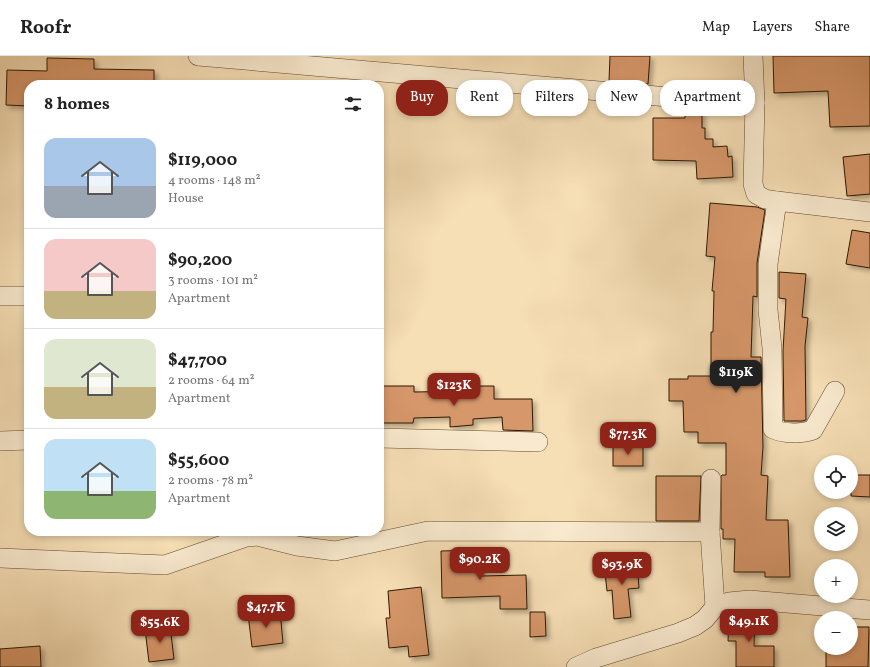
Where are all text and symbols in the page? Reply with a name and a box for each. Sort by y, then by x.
text: Roofr [20,15,71,41]
text: Map [702,18,730,37]
text: Layers [752,18,792,37]
text: Share [814,18,850,37]
chip: Buy [396,80,448,116]
chip: Rent [456,80,513,116]
chip: Filters [521,80,588,116]
chip: New [596,80,652,116]
chip: Apartment [660,80,755,116]
text: 8 homes [44,93,110,116]
icon: filters [342,93,364,115]
text: $119,000 [168,149,237,172]
icon: home [76,154,124,202]
text: 4 rooms · 148 m² [168,172,261,190]
text: House [168,190,204,208]
text: $90,200 [168,249,232,272]
icon: home [76,255,124,303]
text: 3 rooms · 101 m² [168,272,258,290]
text: Apartment [168,290,231,308]
text: $47,700 [168,349,227,372]
icon: home [76,355,124,403]
pin: $119K [708,360,764,394]
text: $119K [719,364,753,382]
text: 2 rooms · 64 m² [168,372,255,390]
pin: $123K [426,373,482,407]
text: $123K [436,377,472,395]
text: Apartment [168,390,231,408]
pin: $77.3K [595,422,661,456]
text: $77.3K [609,426,647,444]
text: $55,600 [168,449,229,472]
icon: home [76,455,124,503]
map controls [814,455,858,655]
button: locate [814,455,858,499]
text: 2 rooms · 78 m² [168,472,253,490]
text: Apartment [168,490,231,508]
button: layers [814,507,858,551]
pin: $90.2K [447,547,513,581]
text: $90.2K [459,551,501,569]
pin: $93.9K [589,552,655,586]
text: $93.9K [601,556,643,574]
button: + [814,559,858,603]
pin: $47.7K [233,595,299,629]
text: $47.7K [247,599,285,617]
pin: $49.1K [716,609,782,643]
pin: $55.6K [127,610,193,644]
button: − [814,611,858,655]
text: $49.1K [729,613,769,631]
text: $55.6K [140,614,180,632]

